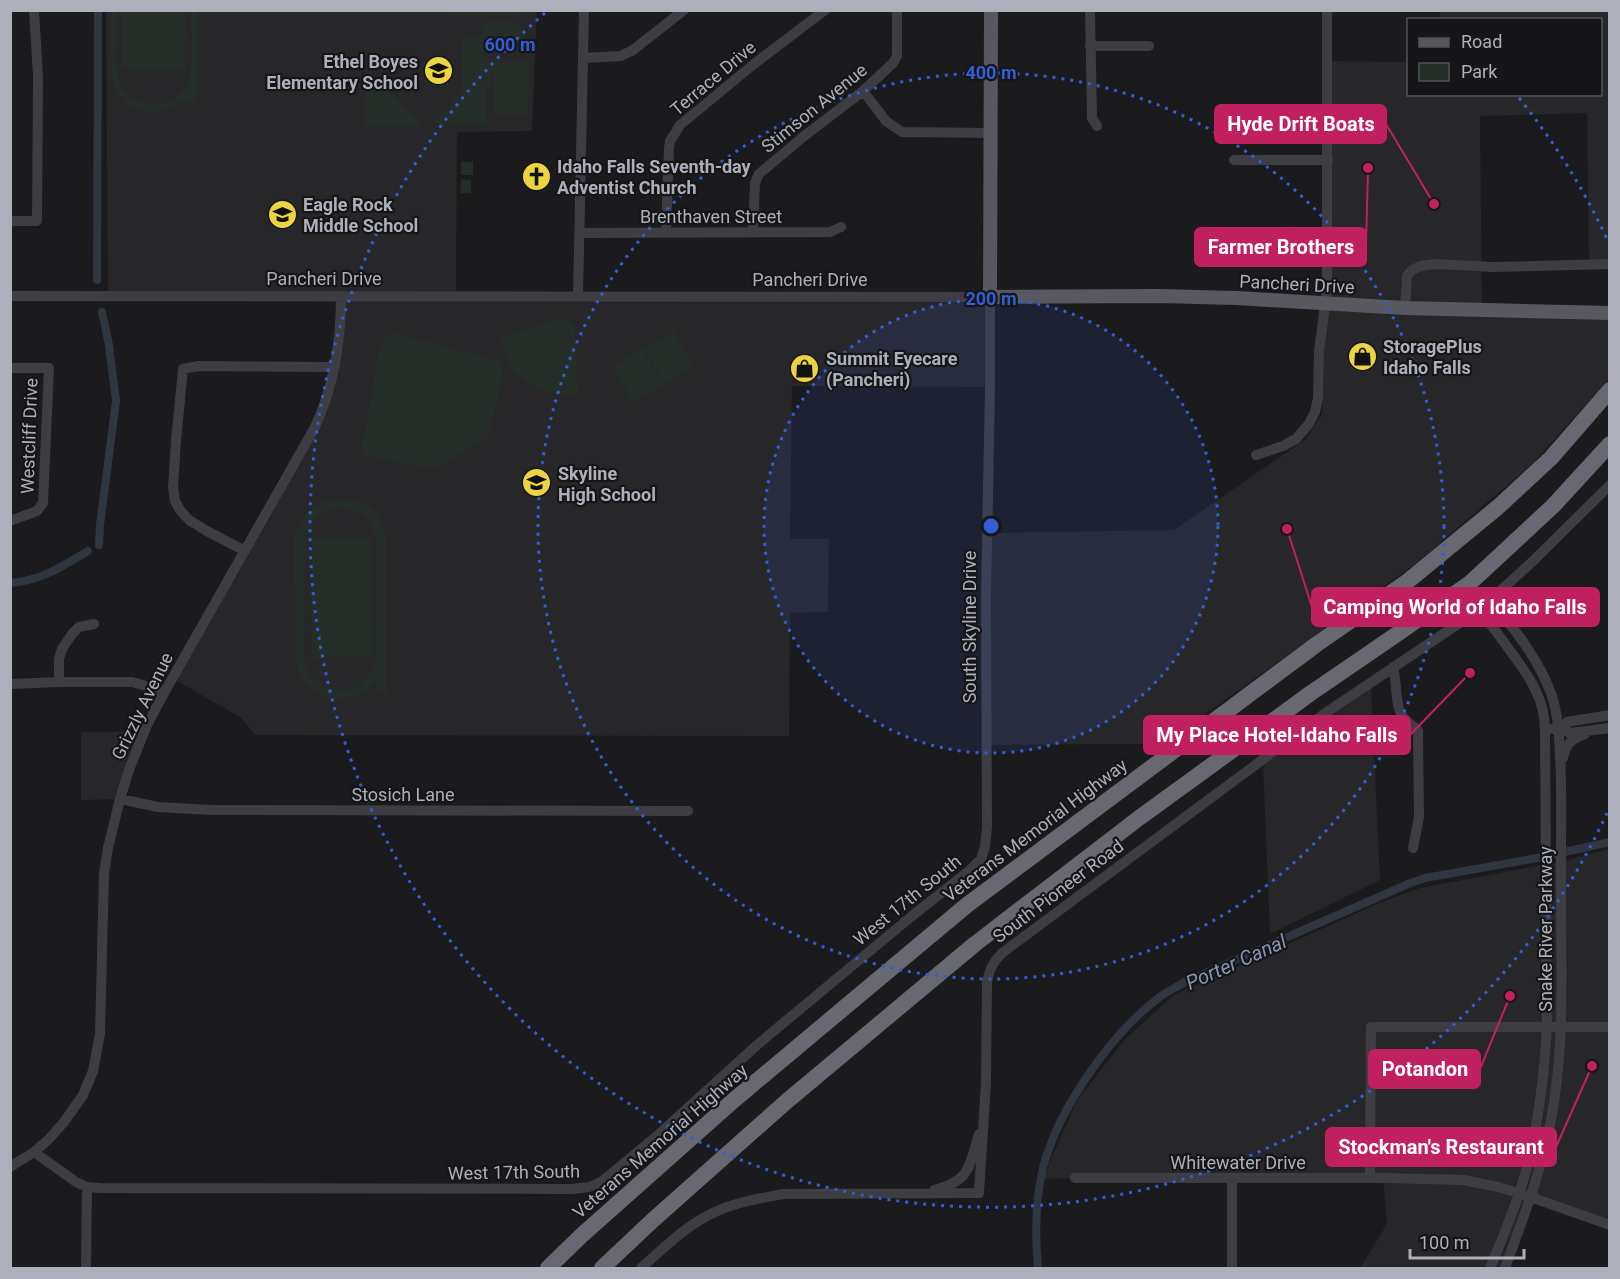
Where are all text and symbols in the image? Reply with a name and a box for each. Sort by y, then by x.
legend [1407,18,1602,96]
text: Road [1461,31,1502,52]
text: 600 m [484,34,536,55]
street label: Terrace Drive [666,36,760,120]
place label: Ethel Boyes Elementary School [266,51,418,93]
school or university icon: Ethel Boyes Elementary School [423,55,455,87]
street label: Stimson Avenue [757,59,871,157]
text: Park [1461,61,1498,82]
text: 400 m [965,62,1017,83]
callout: Hyde Drift Boats [1215,105,1386,143]
text: Hyde Drift Boats [1227,112,1375,136]
place label: Idaho Falls Seventh-day Adventist Church [557,156,752,198]
church icon: Idaho Falls Seventh-day Adventist Church [520,160,552,192]
place label: Eagle Rock Middle School [303,194,418,236]
school or university icon: Eagle Rock Middle School [266,198,298,230]
street label: Brenthaven Street [640,206,782,227]
callout: Farmer Brothers [1195,228,1366,266]
text: Farmer Brothers [1208,235,1354,259]
street label: Pancheri Drive [266,268,382,289]
street label: Pancheri Drive [752,269,868,290]
street label: Pancheri Drive [1239,270,1355,298]
text: 200 m [965,288,1017,309]
place label: StoragePlus Idaho Falls [1383,336,1482,378]
shop icon: StoragePlus Idaho Falls [1346,340,1378,372]
place label: Summit Eyecare (Pancheri) [826,348,958,391]
shop icon: Summit Eyecare (Pancheri) [789,352,821,384]
street label: Westcliff Drive [16,378,42,494]
place label: Skyline High School [558,463,656,505]
school or university icon: Skyline High School [521,467,553,499]
centre of rings [981,516,1001,536]
street label: South Skyline Drive [959,551,980,703]
callout: Camping World of Idaho Falls [1312,588,1599,626]
text: Camping World of Idaho Falls [1323,595,1587,619]
street label: Grizzly Avenue [107,649,177,763]
callout: My Place Hotel-Idaho Falls [1144,716,1410,754]
text: My Place Hotel-Idaho Falls [1156,723,1398,747]
street label: Veterans Memorial Highway [939,754,1131,906]
street label: Stosich Lane [351,784,455,805]
street label: South Pioneer Road [989,835,1127,947]
street label: Snake River Parkway [1535,846,1556,1012]
street label: West 17th South [849,850,965,950]
water label: Porter Canal [1182,929,1290,995]
callout: Potandon [1369,1050,1480,1088]
text: Potandon [1382,1057,1468,1081]
street label: Veterans Memorial Highway [568,1059,752,1223]
callout: Stockman's Restaurant [1326,1128,1556,1166]
text: Stockman's Restaurant [1338,1135,1544,1159]
street label: Whitewater Drive [1170,1152,1306,1173]
street label: West 17th South [448,1160,580,1184]
scale bar [1410,1222,1524,1260]
text: 100 m [1419,1232,1470,1253]

